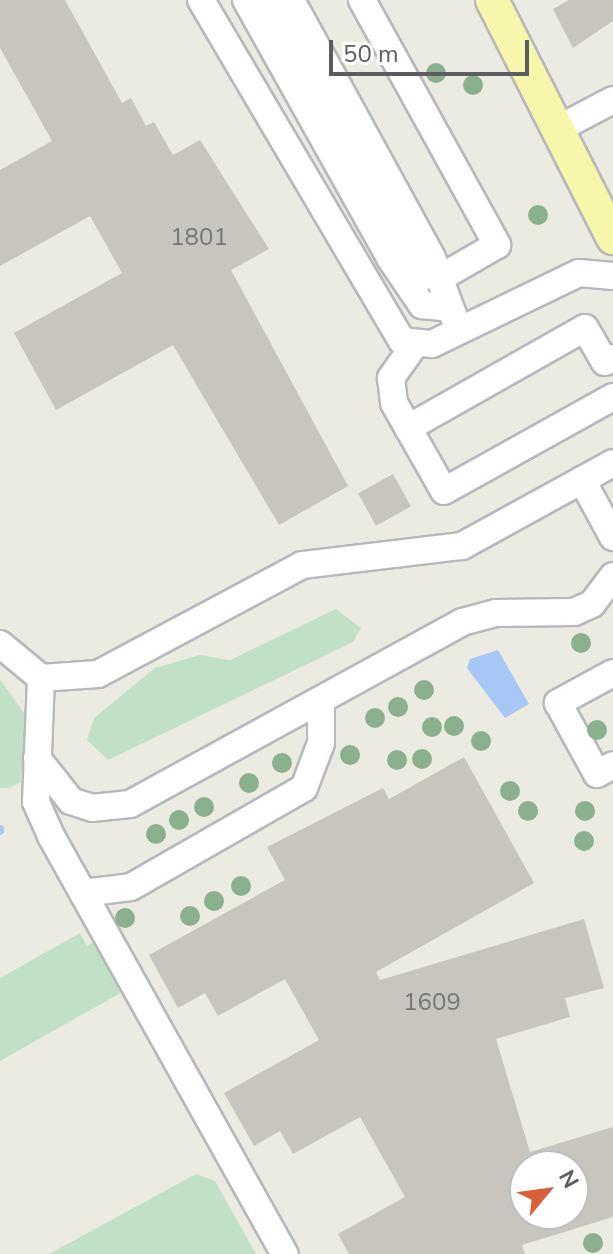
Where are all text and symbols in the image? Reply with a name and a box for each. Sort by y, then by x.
scale bar [333,24,533,74]
text: 50 m [343,38,399,70]
house number: 1801 [170,224,228,252]
house number: 1609 [403,989,461,1017]
north arrow [509,1150,589,1230]
text: N [551,1165,585,1194]

